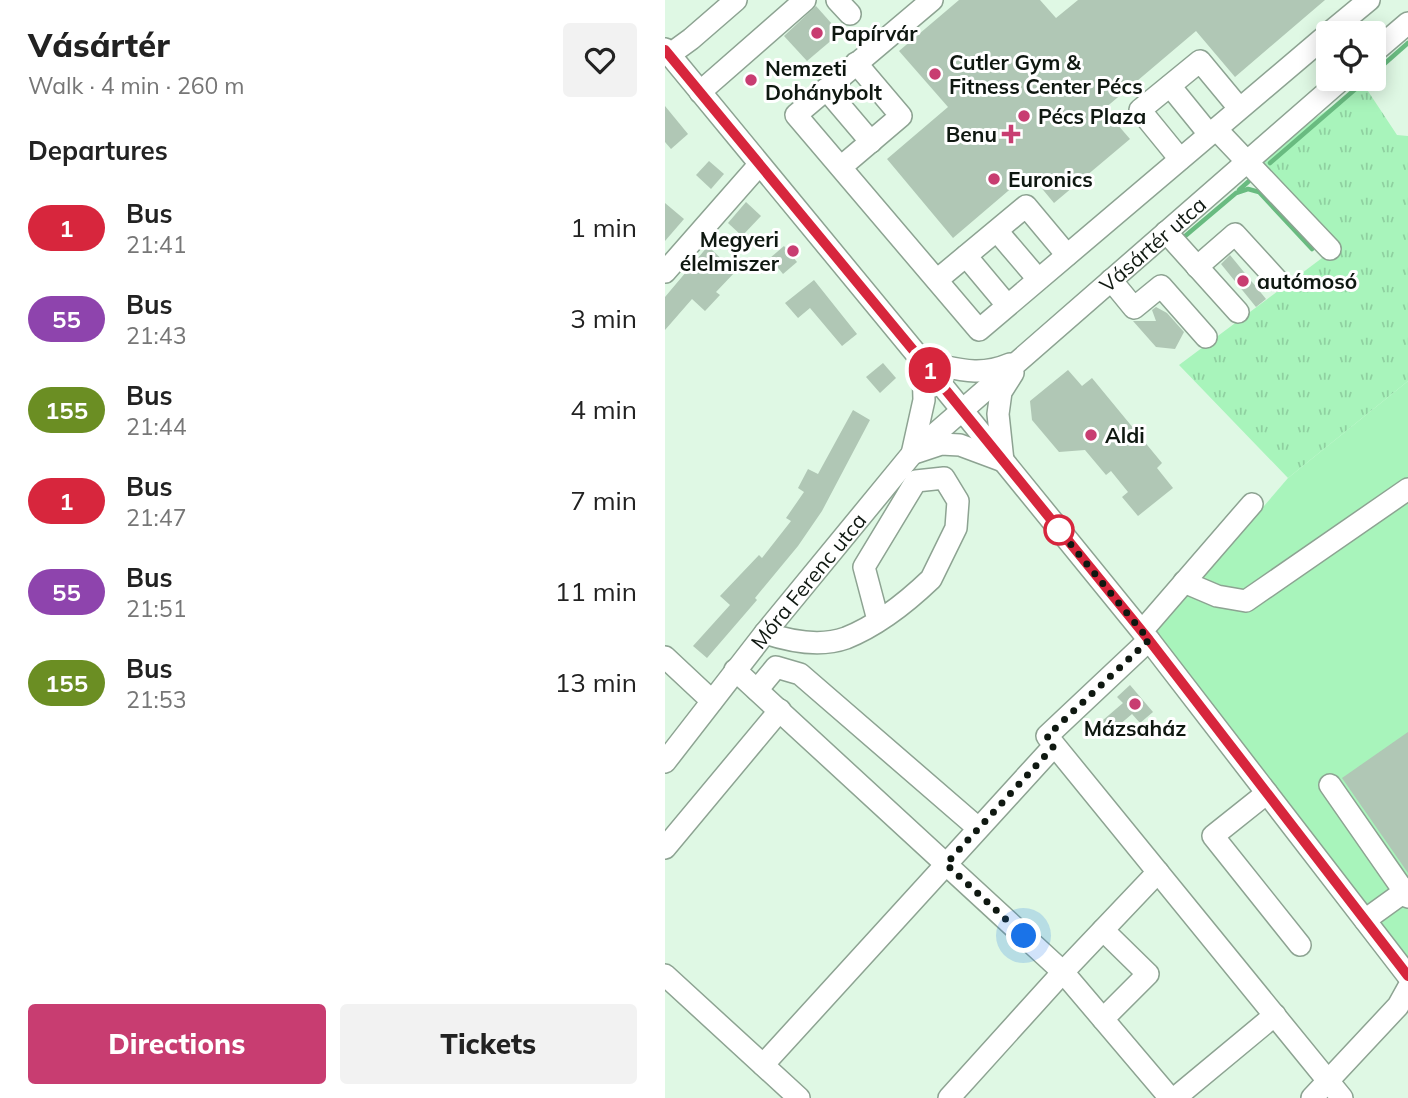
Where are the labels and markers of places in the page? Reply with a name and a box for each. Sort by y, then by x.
place label: Papírvár [831,20,918,46]
marker: Papírvár [809,25,825,41]
place label: Cutler Gym & Fitness Center Pécs [949,49,1143,99]
place label: Nemzeti Dohánybolt [765,55,882,105]
marker: Cutler Gym & Fitness Center Pécs [927,66,943,82]
marker: Nemzeti Dohánybolt [743,72,759,88]
place label: Pécs Plaza [1038,103,1146,129]
marker: Pécs Plaza [1016,108,1032,124]
place label: Benu [946,121,997,147]
marker: Benu [1003,126,1019,142]
place label: Euronics [1008,166,1093,192]
marker: Euronics [986,171,1002,187]
place label: Megyeri élelmiszer [680,226,780,276]
marker: Megyeri élelmiszer [785,243,801,259]
place label: autómosó [1257,268,1357,294]
marker: autómosó [1235,273,1251,289]
place label: Aldi [1105,422,1145,448]
marker: Aldi [1083,427,1099,443]
unlabelled marker [1044,515,1074,545]
marker: Mázsaház [1127,696,1143,712]
place label: Mázsaház [1084,715,1186,741]

